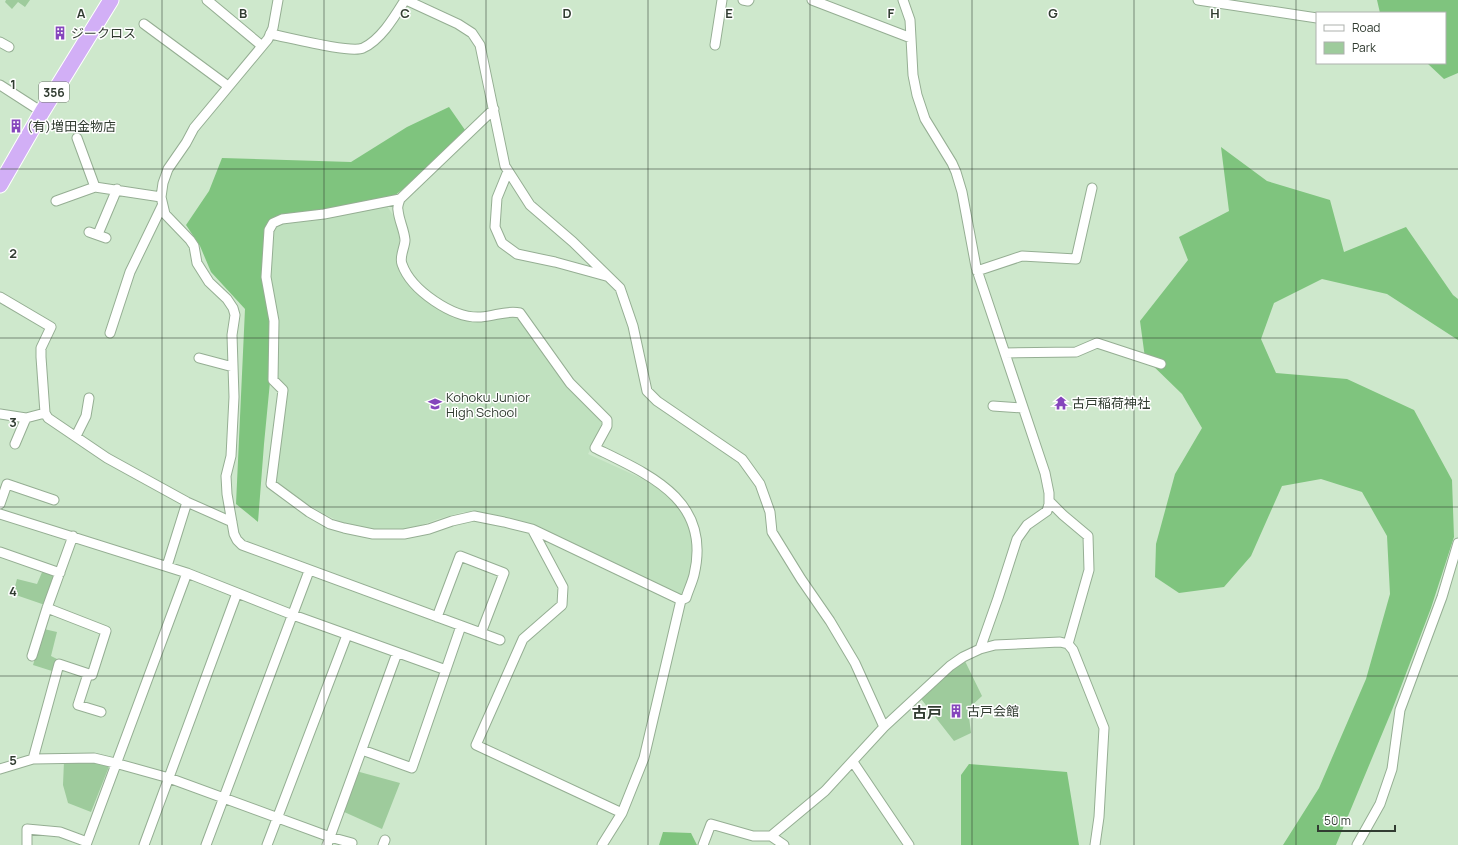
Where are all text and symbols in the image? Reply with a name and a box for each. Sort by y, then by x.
text: A [77,4,86,22]
text: B [239,4,247,22]
text: C [400,4,410,22]
text: D [562,4,572,22]
text: E [725,4,733,22]
text: F [888,4,895,22]
text: G [1048,4,1058,22]
text: H [1210,4,1220,22]
legend [1316,12,1446,64]
text: Road [1352,19,1380,36]
place label: ジークロス [71,24,136,42]
building icon: ジークロス [52,25,68,41]
text: Park [1352,39,1377,56]
text: 1 [10,75,16,93]
road number: 356 [39,82,69,102]
place label: (有)増田金物店 [27,117,116,135]
building icon: (有)増田金物店 [8,118,24,134]
text: 2 [9,244,17,262]
place label: Kohoku Junior High School [446,388,530,421]
place label: 古戸稲荷神社 [1072,394,1150,412]
temple icon: 古戸稲荷神社 [1053,395,1069,411]
school or university icon: Kohoku Junior High School [427,396,443,412]
text: 3 [9,413,17,431]
text: 4 [9,582,17,600]
district label: 古戸 [912,702,942,723]
place label: 古戸会館 [967,702,1019,720]
building icon: 古戸会館 [948,703,964,719]
text: 5 [9,751,17,769]
scale bar [1318,807,1395,833]
text: 50 m [1324,812,1351,829]

